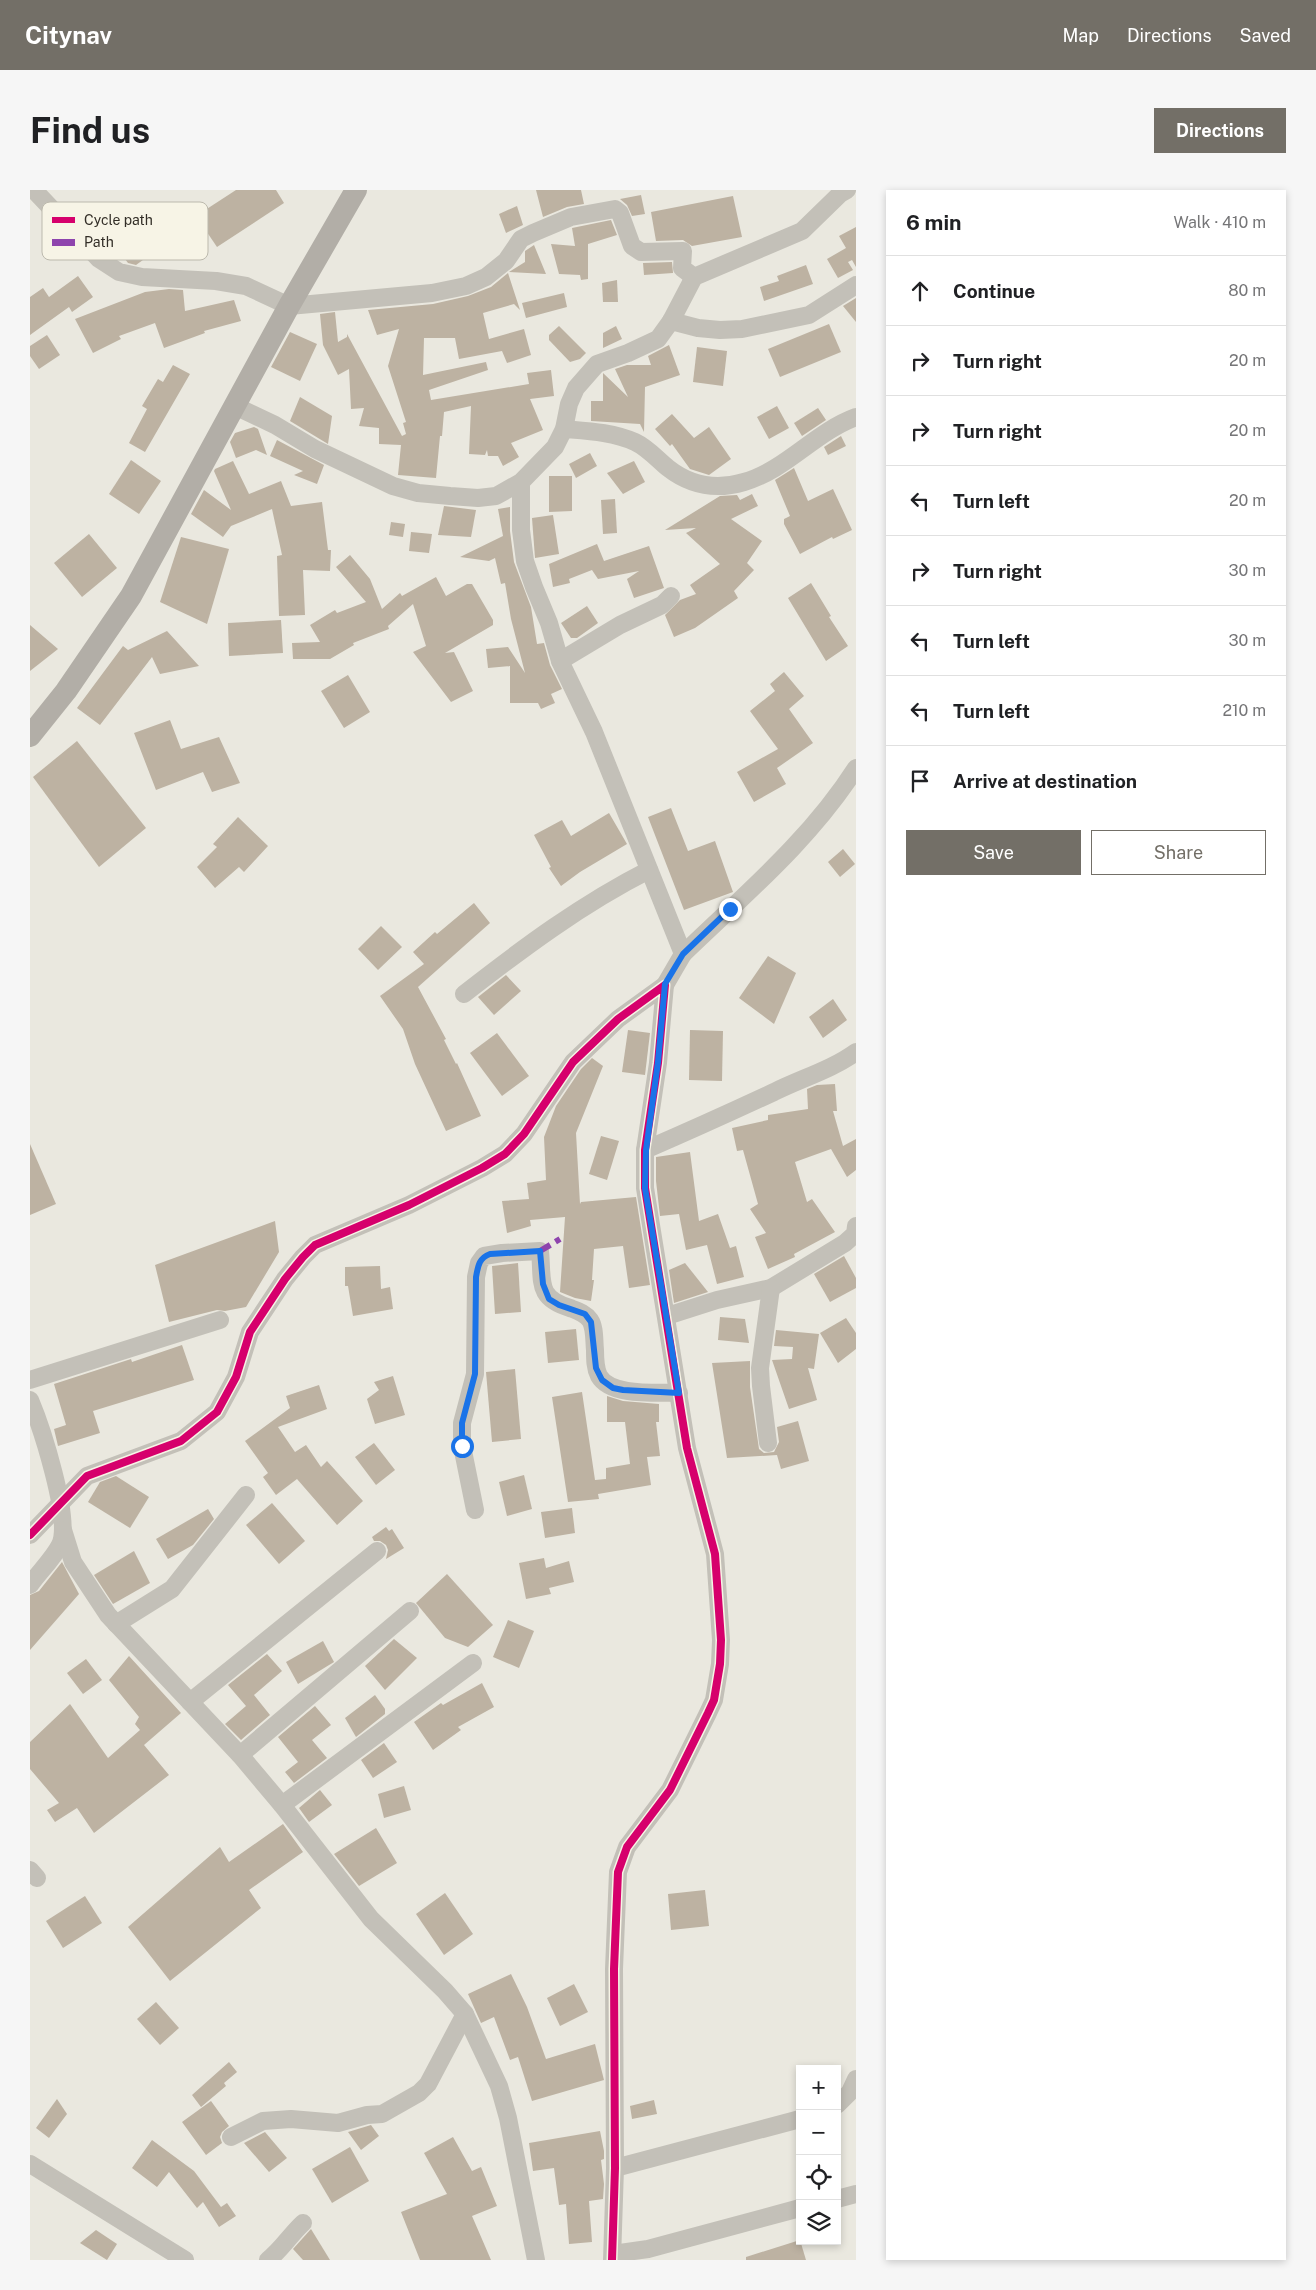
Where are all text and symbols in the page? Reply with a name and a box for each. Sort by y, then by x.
text: Citynav [25,21,112,49]
text: Map [1062,25,1099,46]
text: Directions [1127,25,1212,46]
text: Saved [1240,25,1291,46]
button: Directions [1154,108,1286,153]
text: Find us [30,110,150,151]
legend [42,202,208,260]
text: 6 min [906,210,962,235]
text: Cycle path [84,212,153,228]
text: Walk · 410 m [1173,213,1266,232]
text: Path [84,234,114,250]
icon: ahead [906,277,934,305]
text: Continue [953,280,1035,302]
text: 80 m [1228,281,1266,300]
icon: right [906,347,934,375]
text: Turn right [953,350,1042,372]
text: 20 m [1229,351,1266,370]
icon: right [906,417,934,445]
text: Turn right [953,420,1042,442]
text: 20 m [1229,421,1266,440]
icon: left [906,487,934,515]
text: Turn left [953,490,1030,512]
text: 20 m [1229,491,1266,510]
icon: right [906,557,934,585]
text: Turn right [953,560,1042,582]
text: 30 m [1229,561,1266,580]
icon: left [906,627,934,655]
text: Turn left [953,630,1030,652]
text: 30 m [1229,631,1266,650]
icon: left [906,697,934,725]
text: Turn left [953,700,1030,722]
text: 210 m [1222,701,1266,720]
icon: arrive [906,767,934,795]
text: Arrive at destination [953,770,1137,792]
button: Save [906,830,1081,875]
button: Share [1091,830,1266,875]
route end [719,898,742,921]
route start [451,1435,474,1458]
map controls [796,2065,841,2245]
button: + [796,2065,841,2110]
button: − [796,2110,841,2155]
button: locate [796,2155,841,2200]
button: layers [796,2200,841,2245]

